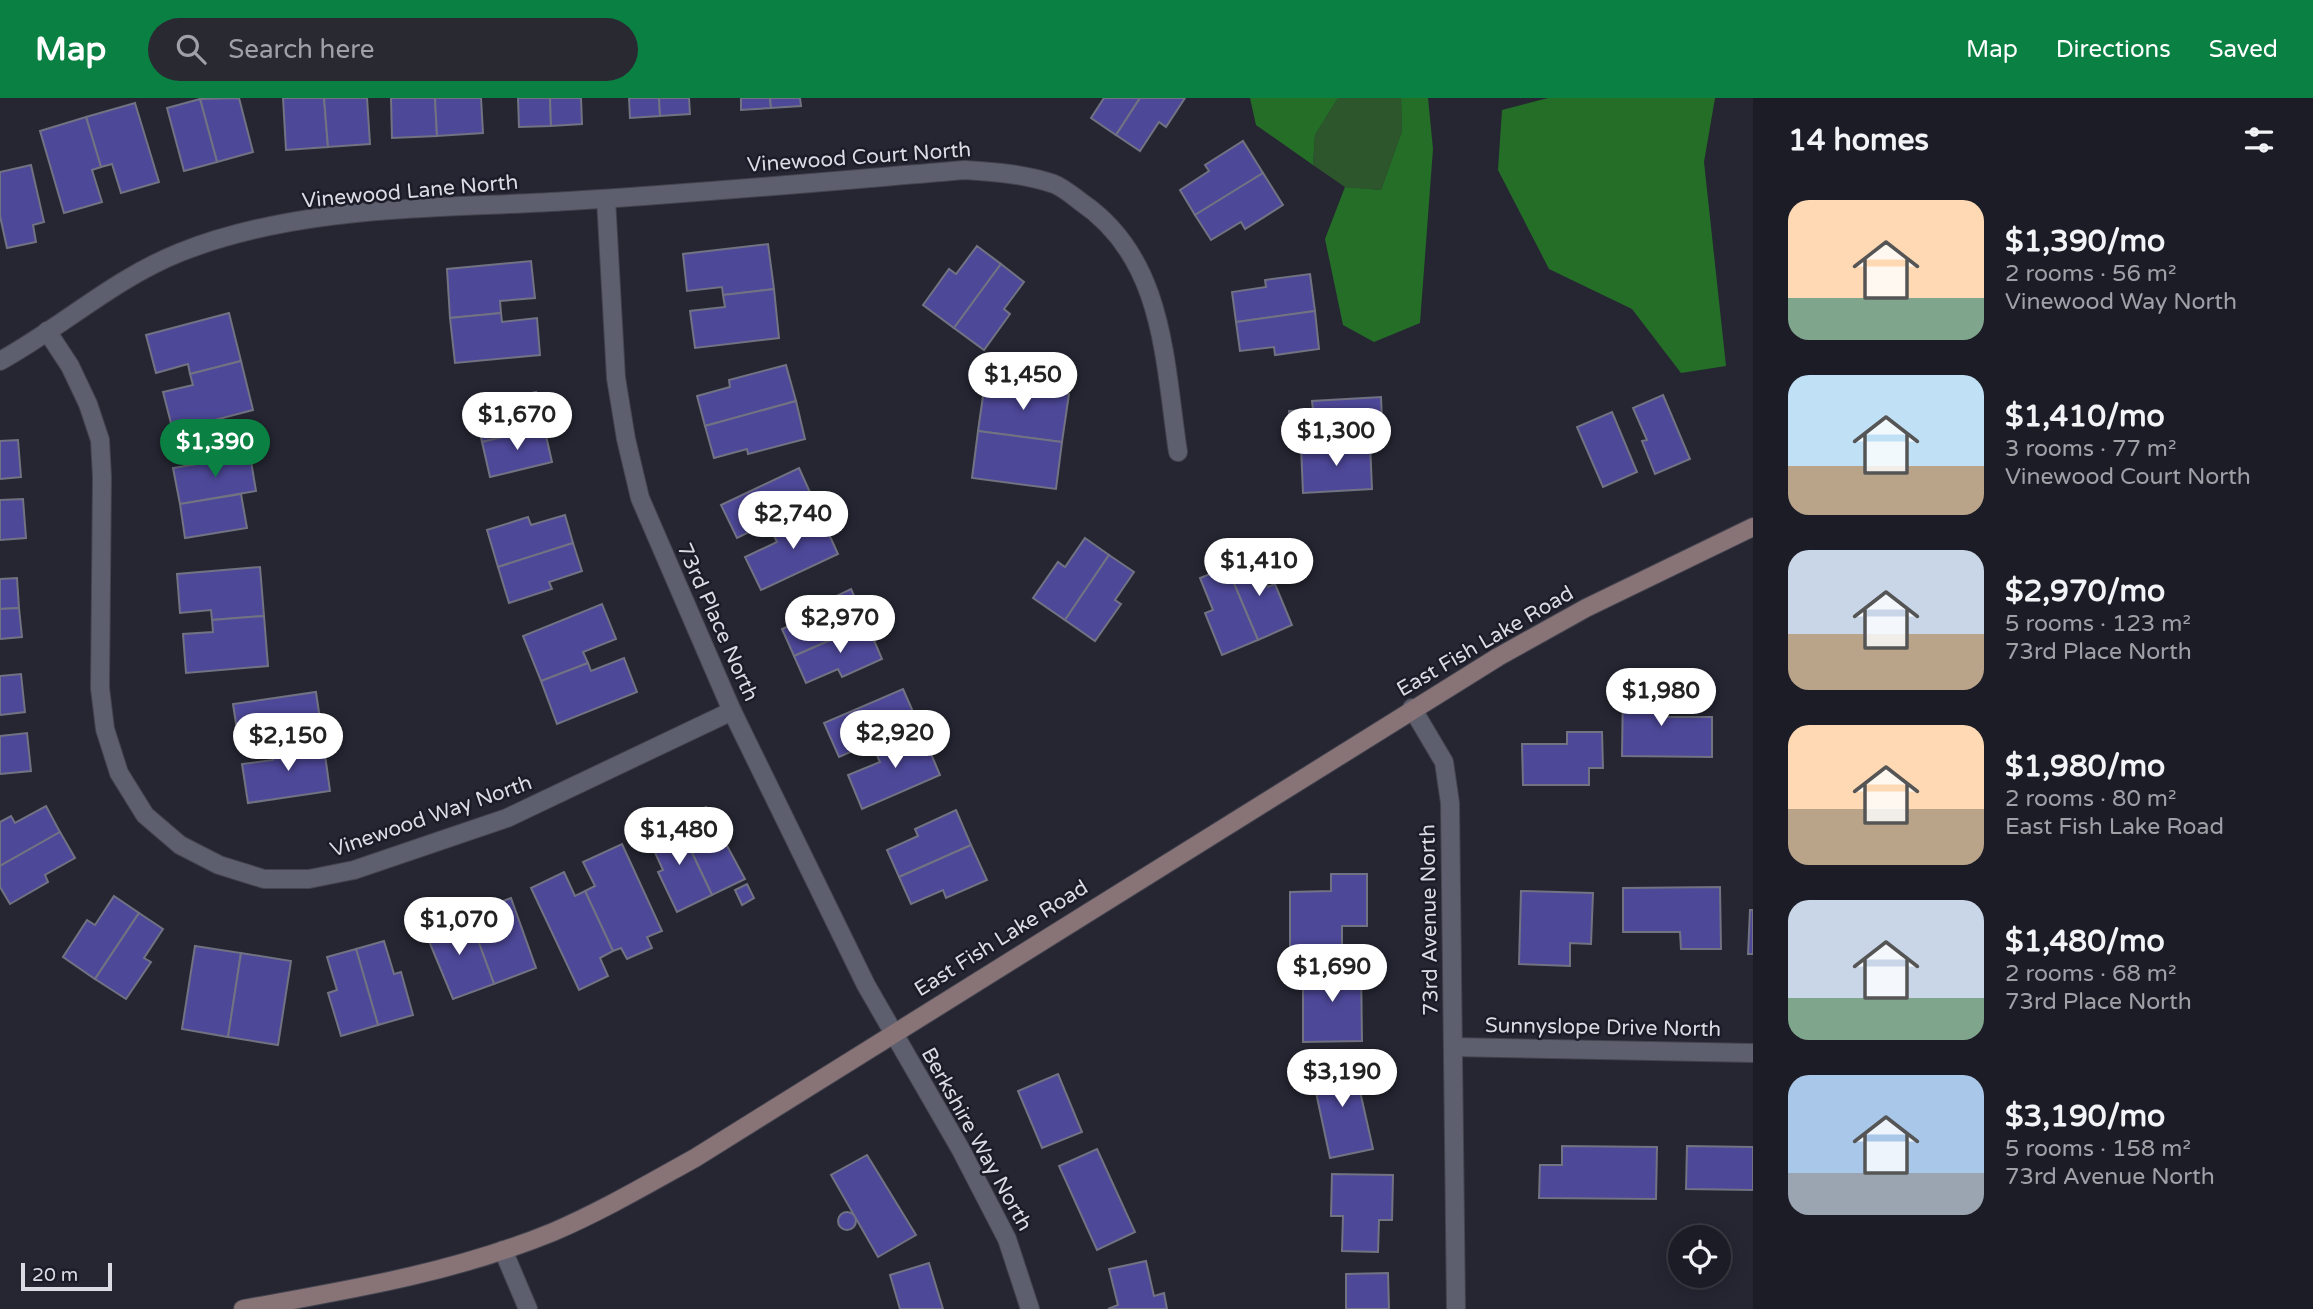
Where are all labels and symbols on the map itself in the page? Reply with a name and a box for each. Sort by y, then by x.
street label: Vinewood Court North [746,137,972,178]
street label: Vinewood Lane North [301,170,519,213]
pin: $1,450 [966,352,1080,412]
pin: $1,670 [460,392,574,452]
pin: $1,300 [1279,408,1393,468]
pin: $1,390 [158,420,272,479]
pin: $2,740 [736,491,850,551]
pin: $1,410 [1202,538,1316,598]
street label: 73rd Place North [671,539,764,705]
street label: East Fish Lake Road [1392,581,1578,702]
pin: $2,970 [783,596,897,655]
pin: $1,980 [1604,668,1718,728]
pin: $2,920 [838,710,952,770]
pin: $2,150 [231,714,345,773]
street label: Vinewood Way North [327,770,535,863]
pin: $1,480 [622,808,736,867]
street label: 73rd Avenue North [1415,824,1444,1016]
street label: East Fish Lake Road [910,875,1093,1002]
pin: $1,070 [402,898,516,957]
pin: $1,690 [1275,944,1389,1004]
street label: Sunnyslope Drive North [1485,1013,1721,1042]
street label: Berkshire Way North [916,1043,1037,1235]
pin: $3,190 [1285,1049,1399,1109]
scale bar [21,1260,112,1292]

